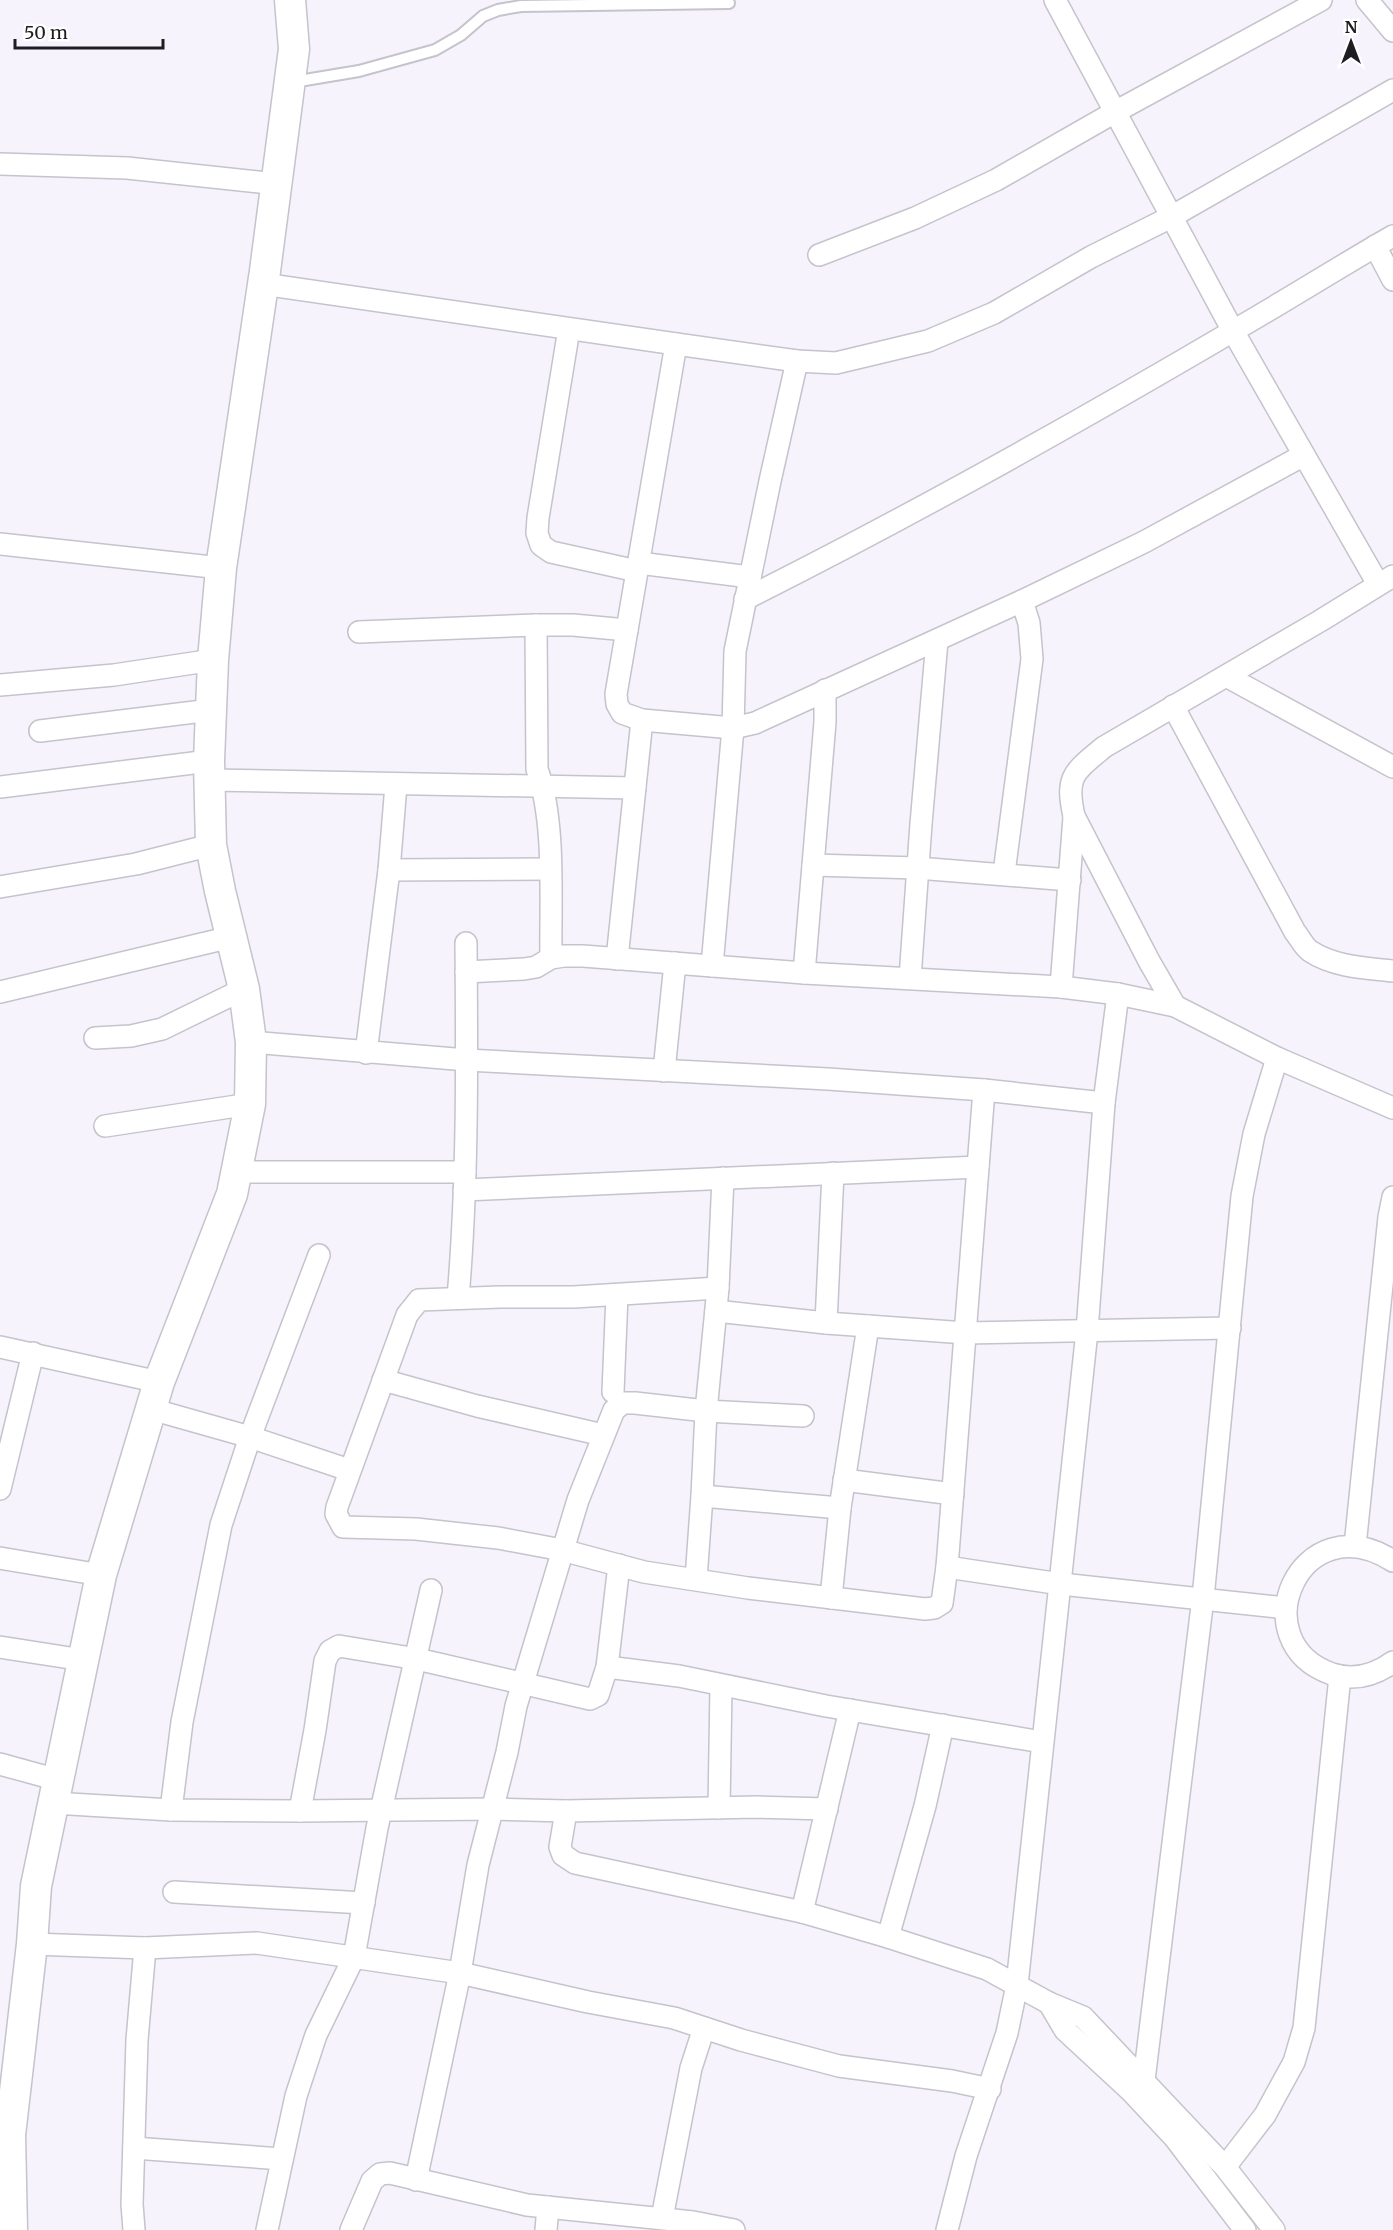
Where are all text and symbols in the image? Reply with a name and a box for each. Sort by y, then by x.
scale bar [15,12,164,50]
north arrow [1321,12,1381,72]
text: N [1345,17,1358,37]
text: 50 m [24,21,68,44]

